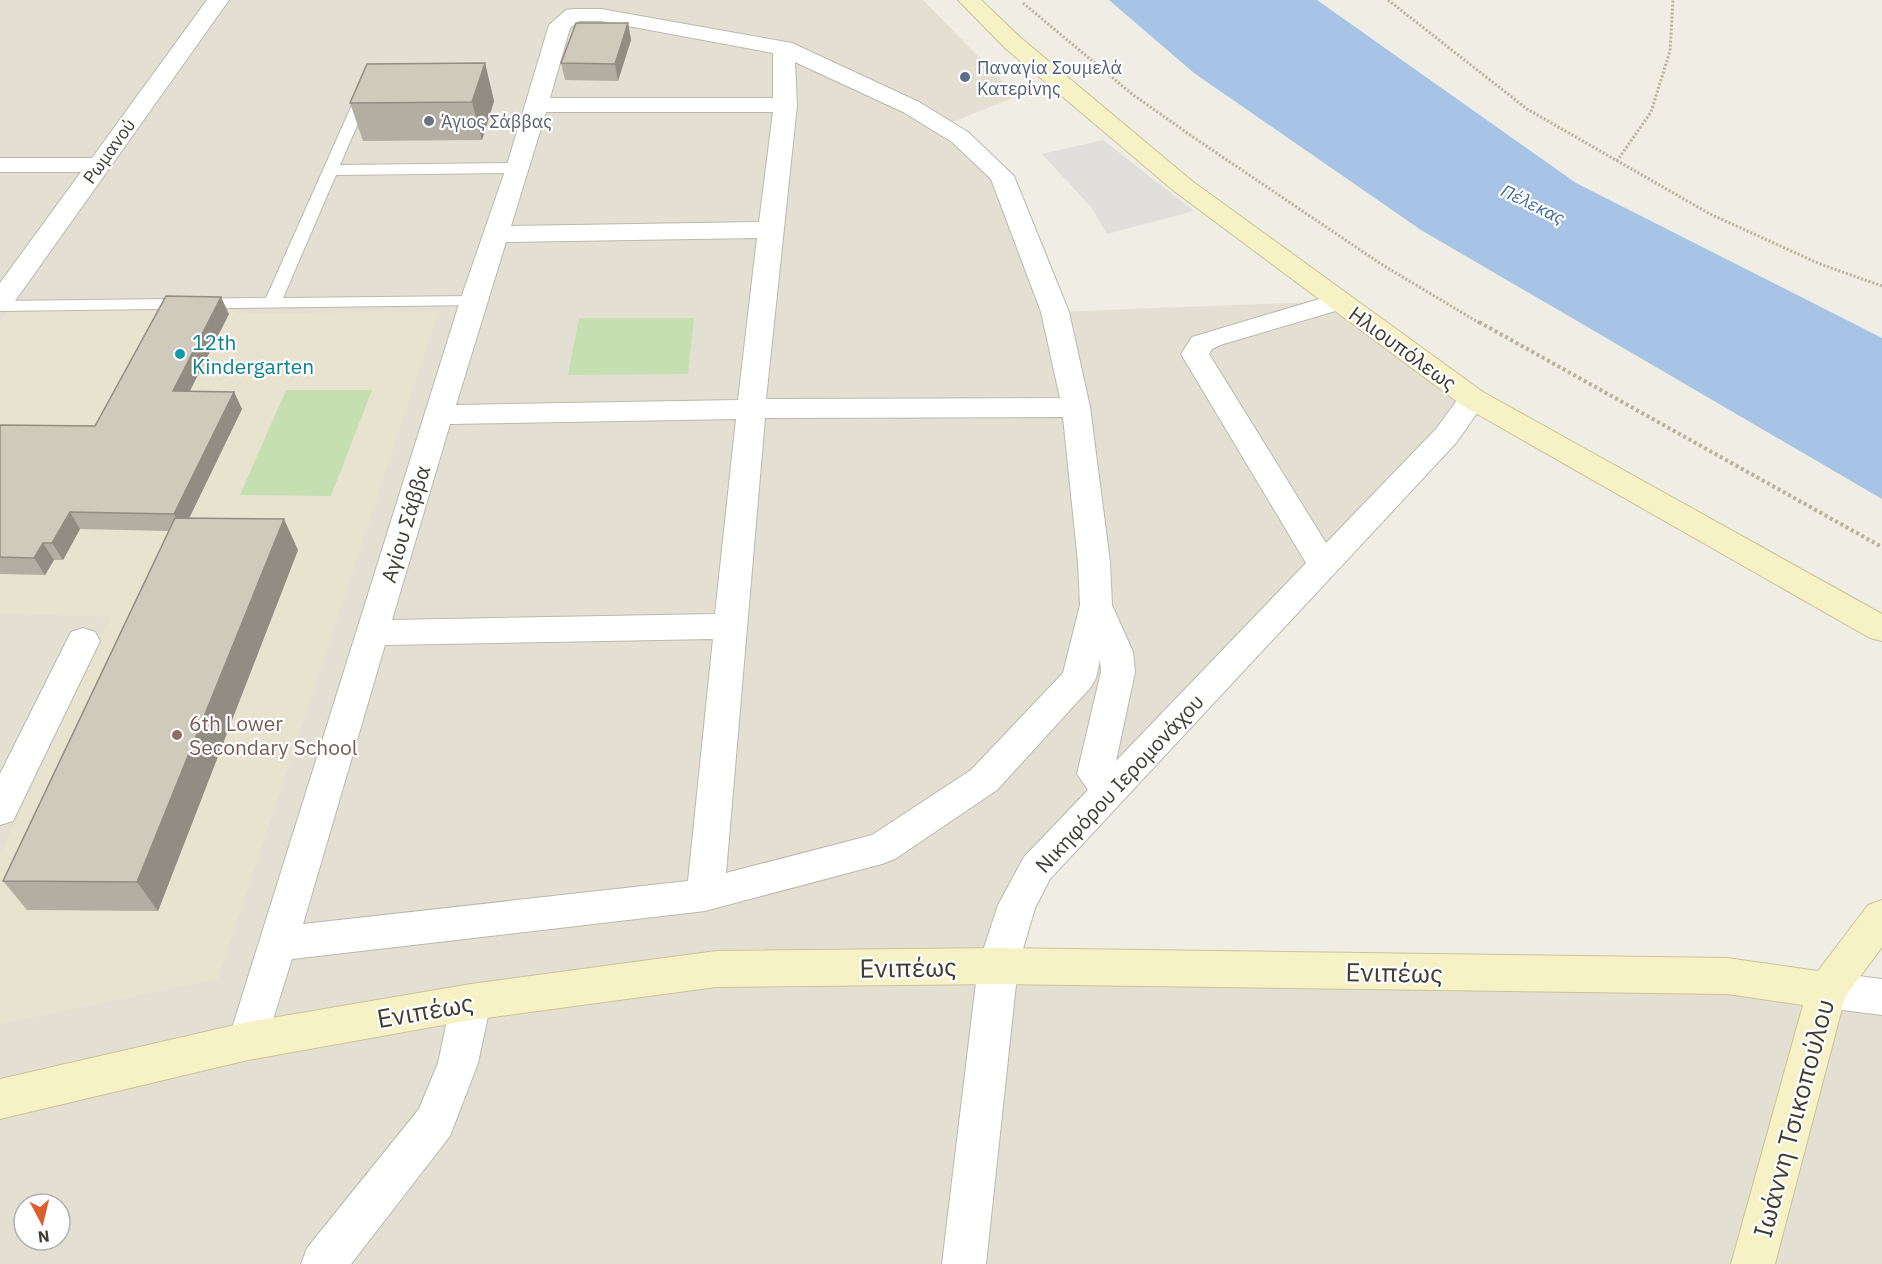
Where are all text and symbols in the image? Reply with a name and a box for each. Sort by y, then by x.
place label: Παναγία Σουμελά Κατερίνης [977,56,1122,100]
marker: Παναγία Σουμελά Κατερίνης [958,70,972,84]
place label: Άγιος Σάββας [441,110,552,133]
street label: Ρωμανού [78,114,140,188]
marker: Άγιος Σάββας [422,114,436,128]
water label: Πέλεκας [1497,179,1569,229]
street label: Ηλιουπόλεως [1343,299,1463,397]
place label: 12th Kindergarten [192,328,314,380]
marker: 12th Kindergarten [173,347,187,361]
street label: Αγίου Σάββα [374,462,436,586]
street label: Νικηφόρου Ιερομονάχου [1029,687,1209,879]
place label: 6th Lower Secondary School [189,709,358,761]
marker: 6th Lower Secondary School [170,728,184,742]
street label: Ενιπέως [859,949,957,985]
street label: Ενιπέως [1345,954,1443,990]
street label: Ενιπέως [374,985,476,1035]
street label: Ιωάννη Τσικοπούλου [1745,995,1841,1241]
north arrow [12,1192,72,1252]
text: N [37,1226,51,1248]

